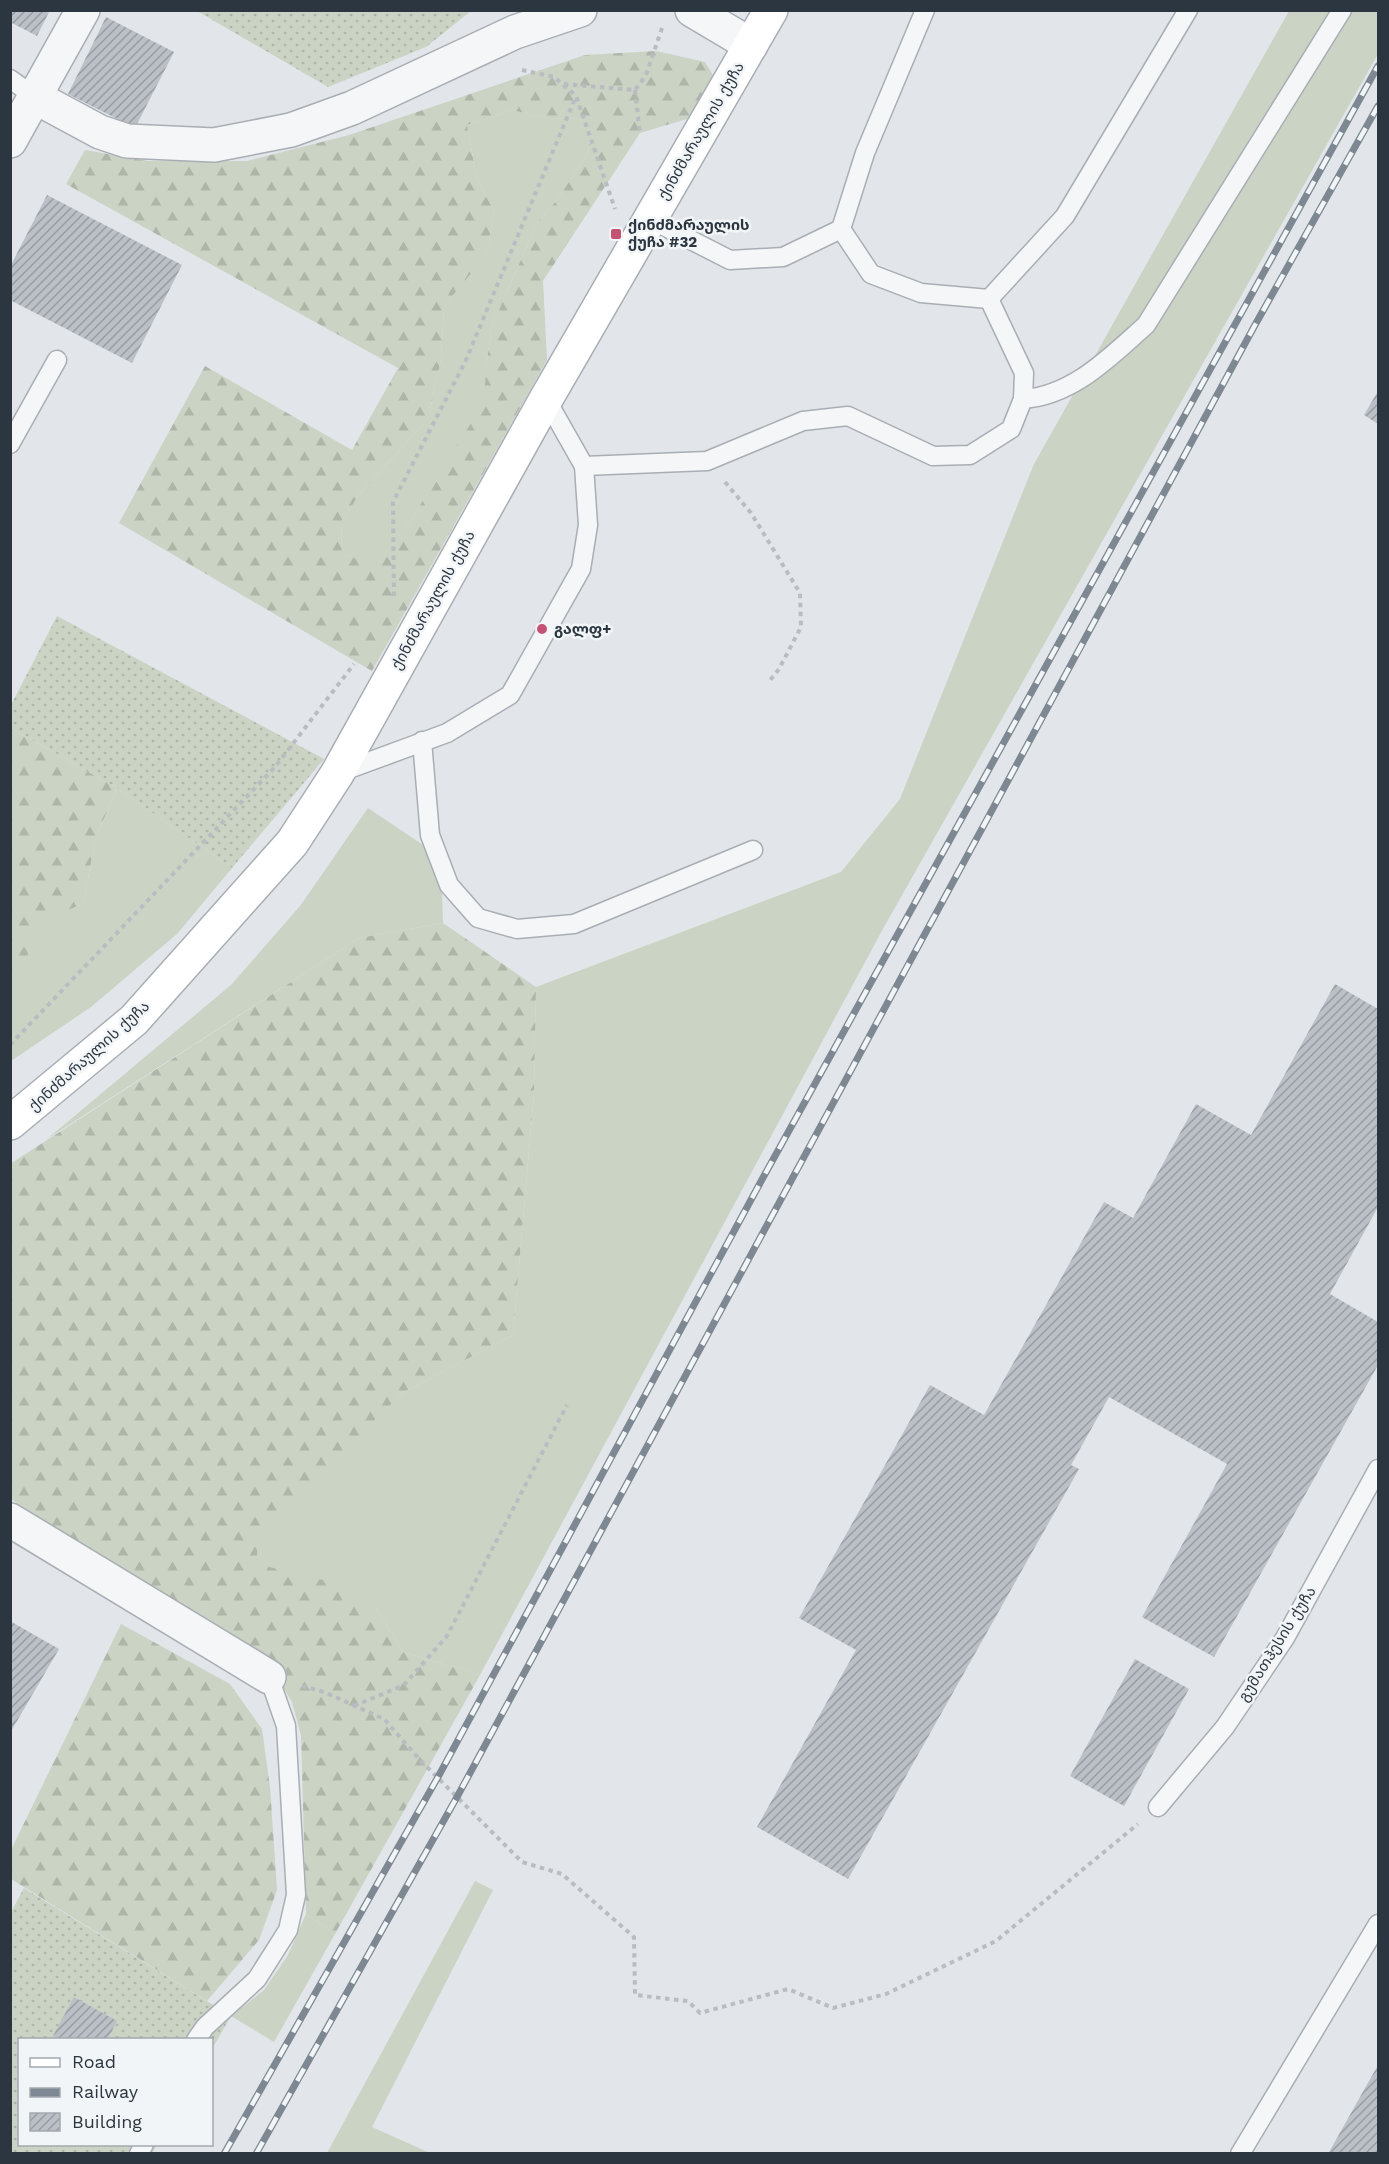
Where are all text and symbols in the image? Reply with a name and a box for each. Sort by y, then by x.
street label: ქინძმარაულის ქუჩა [654,59,748,203]
place label: ქინძმარაულის ქუჩა #32 [628,216,750,251]
marker: ქინძმარაულის ქუჩა #32 [609,227,623,241]
street label: ქინძმარაულის ქუჩა [387,527,479,673]
place label: გალფ+ [554,620,611,638]
marker: გალფ+ [535,622,549,636]
street label: ქინძმარაულის ქუჩა [25,997,153,1115]
street label: გუმათჰესის ქუჩა [1234,1583,1320,1705]
legend [18,2038,213,2146]
text: Road [72,2051,116,2072]
text: Railway [72,2081,139,2102]
text: Building [72,2111,142,2132]

